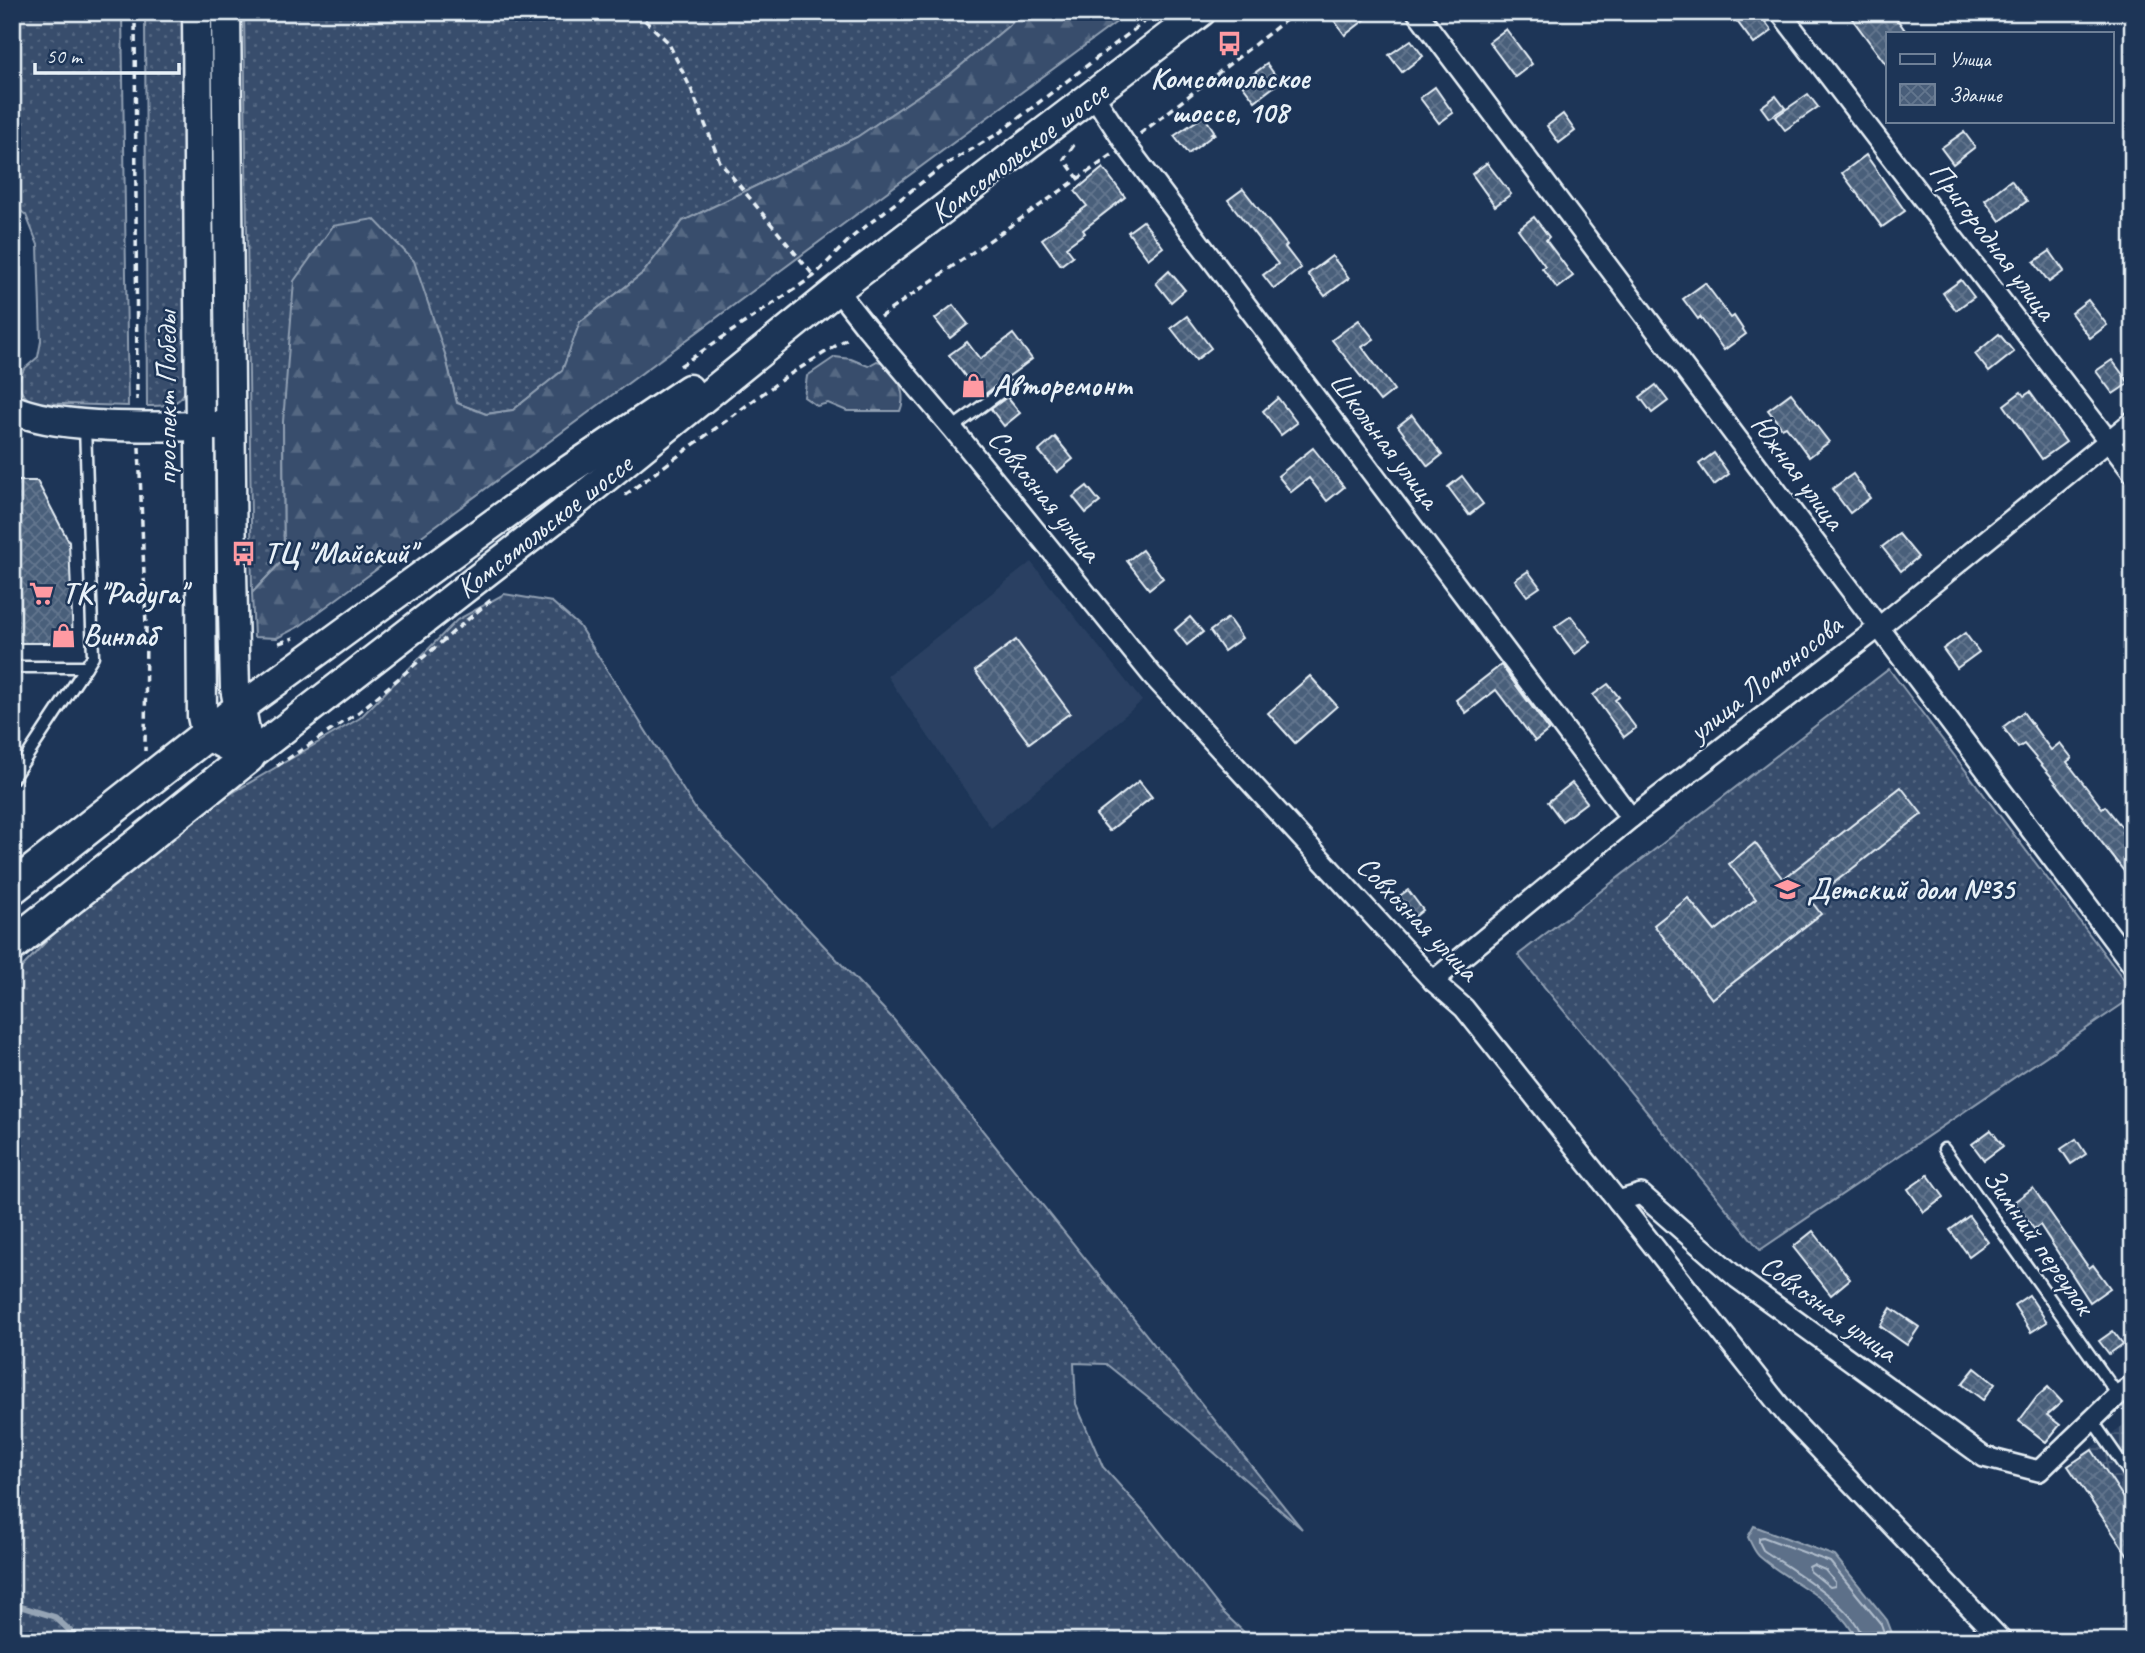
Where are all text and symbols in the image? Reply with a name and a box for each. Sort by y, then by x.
bus stop icon: Комсомольское шоссе, 108 [1216,29,1244,57]
scale bar [35,32,178,76]
legend [1886,32,2114,122]
text: 50 m [46,43,84,69]
text: Улица [1949,46,1992,72]
place label: Комсомольское шоссе, 108 [1150,59,1312,131]
street label: Комсомольское шоссе [922,71,1117,231]
text: Здание [1949,82,2003,108]
street label: Пригородная улица [1921,154,2066,329]
street label: проспект Победы [147,309,185,485]
street label: Школьная улица [1321,364,1451,518]
place label: Авторемонт [993,366,1134,404]
shop icon: Авторемонт [959,371,987,399]
street label: Южная улица [1742,407,1855,539]
street label: Совхозная улица [980,421,1111,571]
street label: Комсомольское шоссе [448,444,641,607]
place label: ТЦ "Майский" [264,534,422,572]
bus stop icon: ТЦ "Майский" [230,539,258,567]
place label: ТК "Радуга" [62,574,193,613]
supermarket icon: ТК "Радуга" [28,579,56,607]
street label: улица Ломоносова [1679,605,1851,751]
place label: Винлаб [83,616,163,654]
shop icon: Винлаб [49,621,77,649]
street label: Совхозная улица [1349,847,1489,990]
place label: Детский дом №35 [1807,870,2017,908]
school or university icon: Детский дом №35 [1773,875,1801,903]
street label: Зимний переулок [1974,1160,2105,1324]
street label: Совхозная улица [1753,1245,1907,1372]

